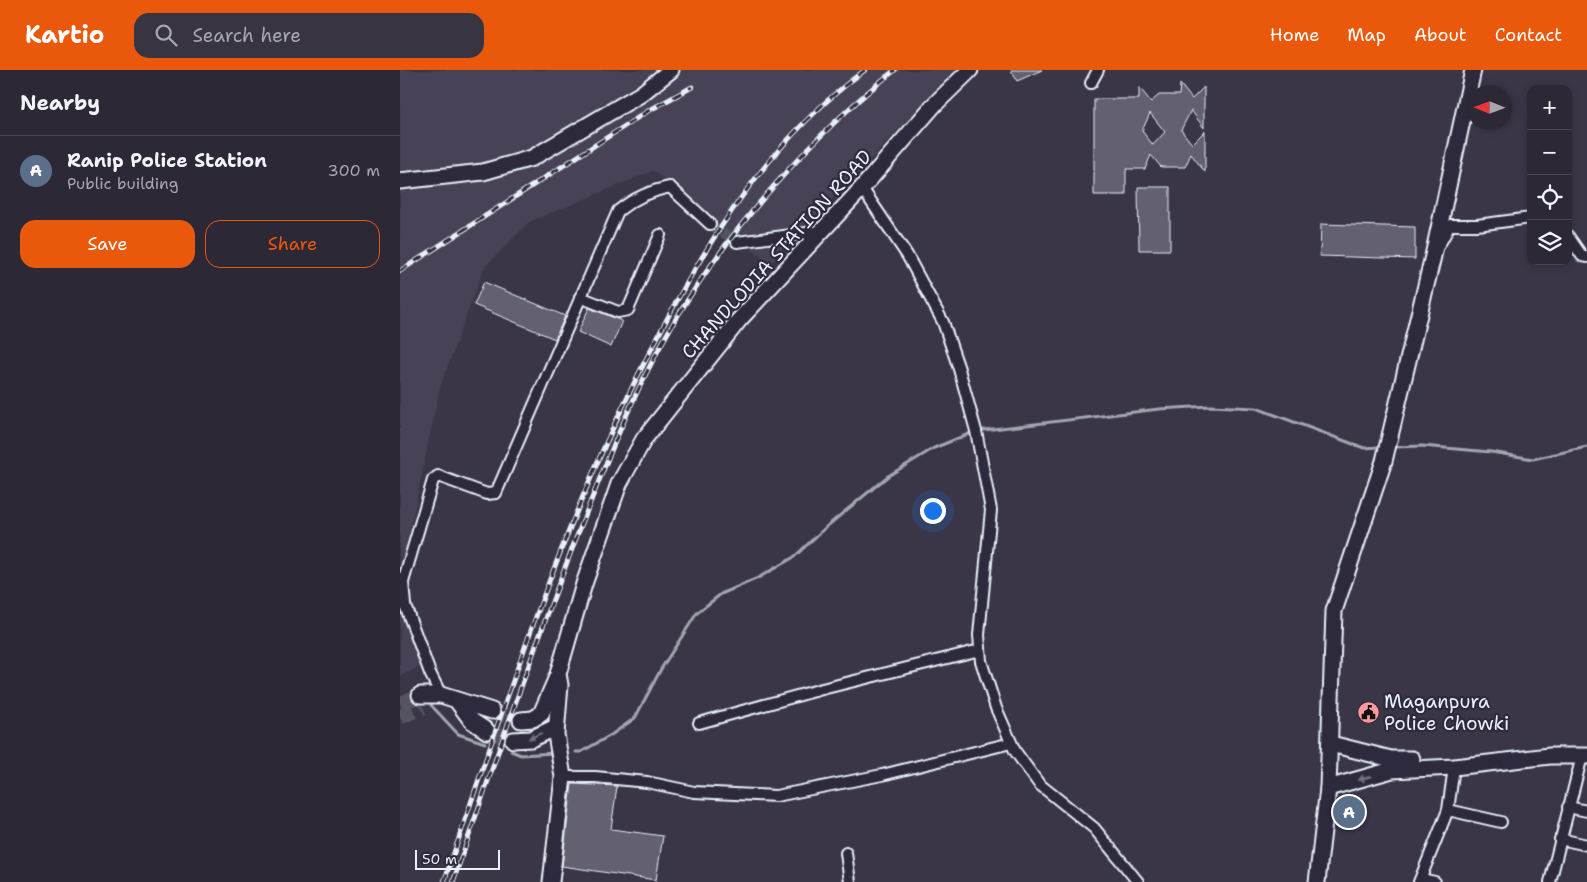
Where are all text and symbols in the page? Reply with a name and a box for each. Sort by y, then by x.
search box [134,13,484,58]
text: Kartio [25,19,104,51]
icon: search [152,21,180,49]
text: Search here [192,23,301,48]
text: Home [1270,23,1319,47]
text: Map [1347,23,1386,47]
text: About [1414,23,1467,47]
text: Contact [1495,23,1562,47]
north arrow [1467,85,1512,130]
map controls [1527,85,1572,265]
button: + [1527,85,1572,130]
text: Nearby [20,89,100,117]
button: − [1527,130,1572,175]
street label: CHANDLODIA STATION ROAD [676,145,877,364]
text: Ranip Police Station [67,148,267,173]
text: A [30,160,42,181]
text: 300 m [328,160,380,181]
text: Public building [67,173,179,194]
button: locate [1527,175,1572,220]
button: Save [20,220,195,268]
button: Share [205,220,380,268]
button: layers [1527,220,1572,265]
your location [920,498,946,524]
place label: Maganpura Police Chowki [1384,689,1509,736]
public building icon: Maganpura Police Chowki [1356,700,1380,724]
one-way arrow [528,732,542,740]
one-way arrow [1358,774,1373,782]
pin: A [1333,793,1365,831]
scale bar [415,847,500,870]
text: 50 m [422,850,457,868]

